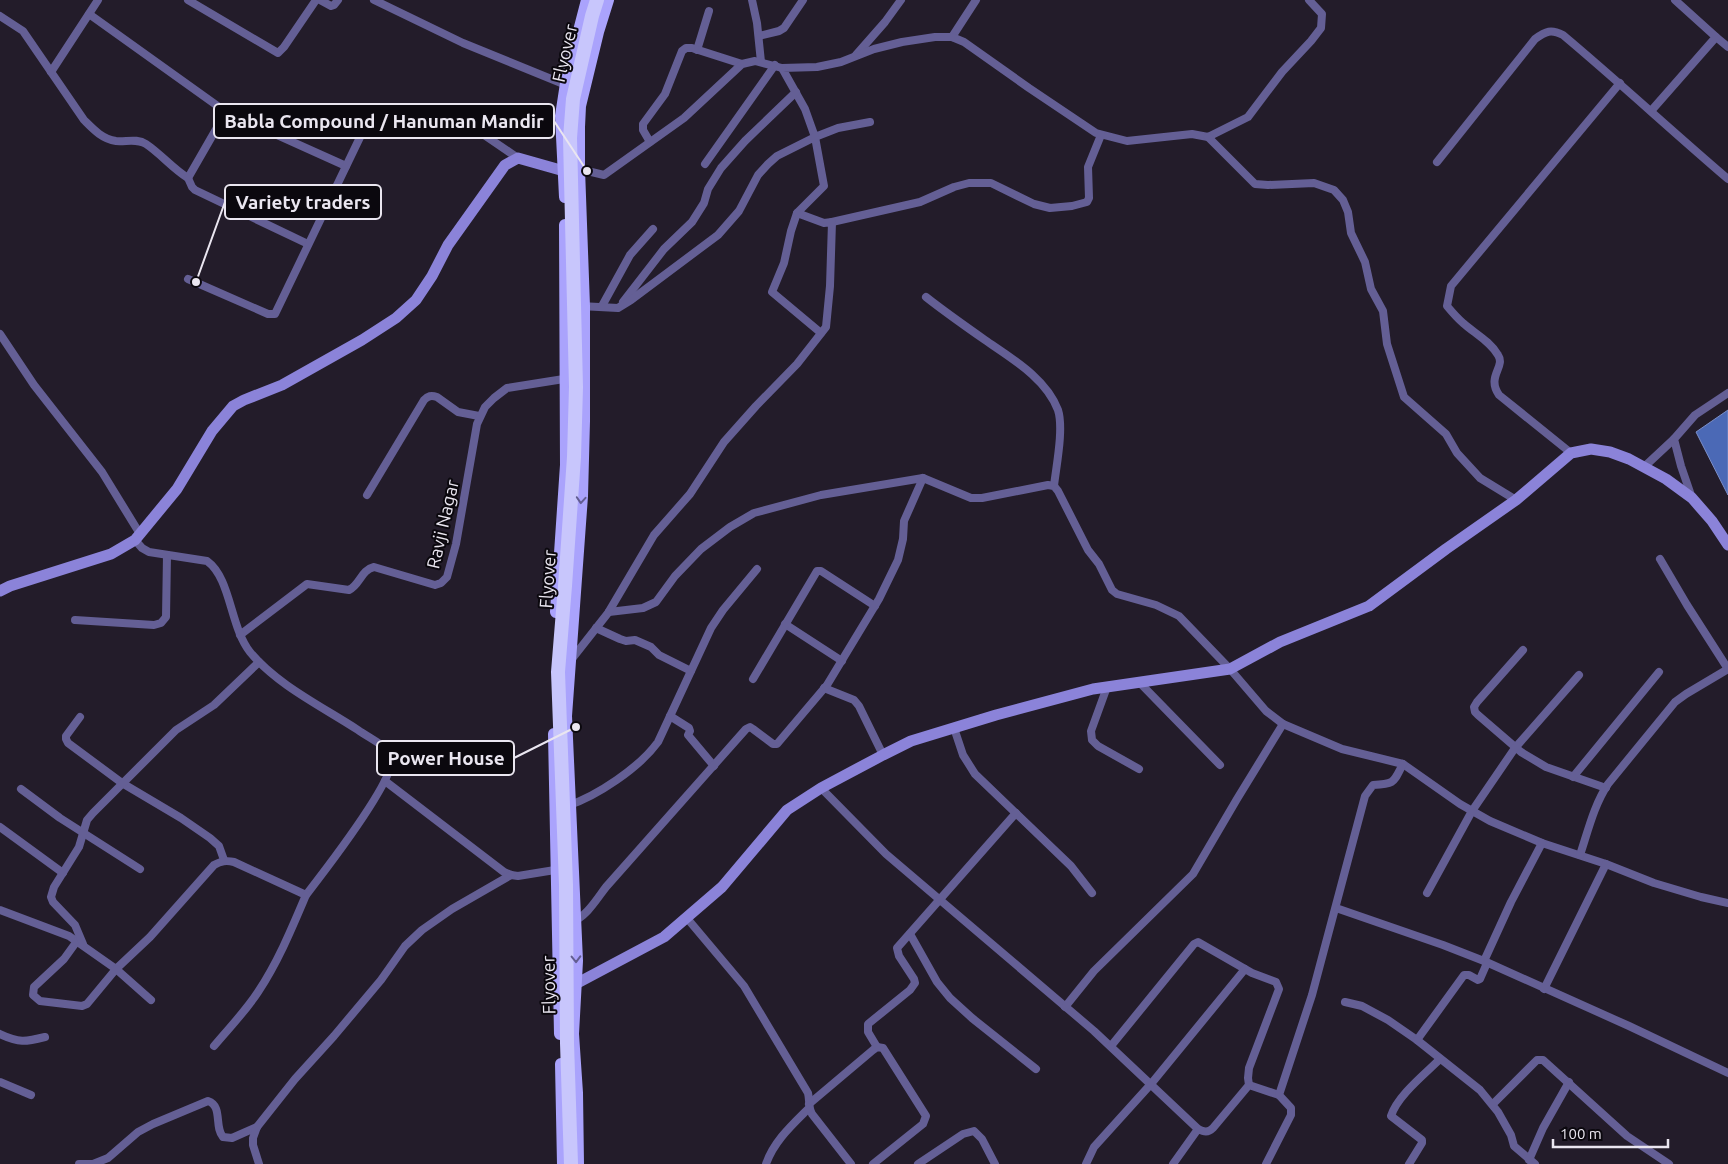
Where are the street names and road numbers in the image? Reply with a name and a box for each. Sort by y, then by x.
street label: Flyover [548,22,580,84]
street label: Ravji Nagar [422,477,462,570]
street label: Flyover [535,549,559,609]
street label: Flyover [537,955,559,1015]

